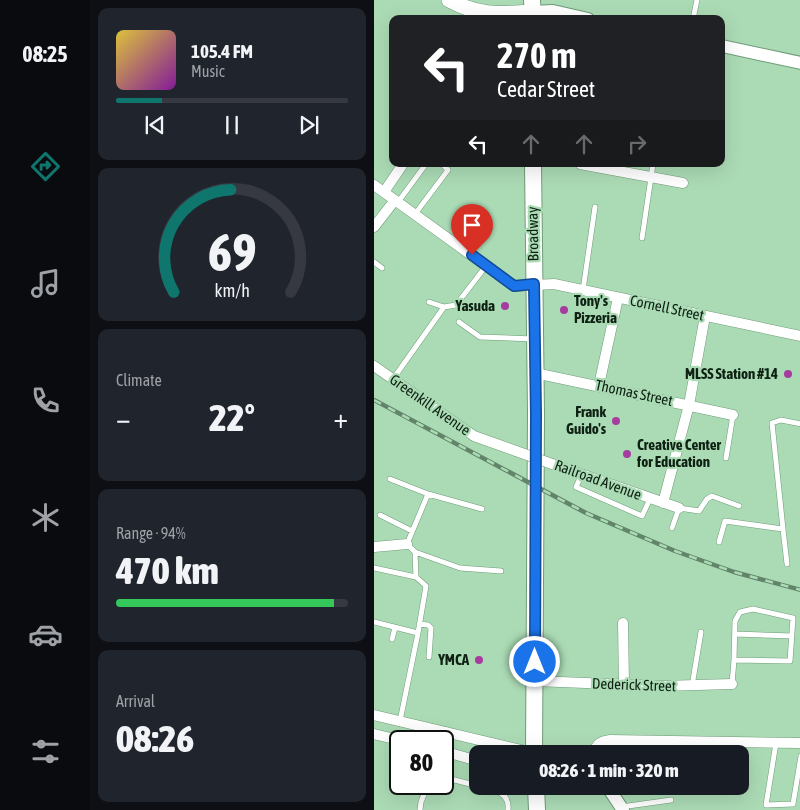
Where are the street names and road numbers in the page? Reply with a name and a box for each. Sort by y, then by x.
street label: Broadway [524,207,541,261]
street label: Cornell Street [629,291,706,324]
street label: Greenkill Avenue [387,371,474,439]
street label: Thomas Street [594,376,674,409]
street label: Railroad Avenue [552,456,644,503]
street label: Dederick Street [592,675,676,694]

